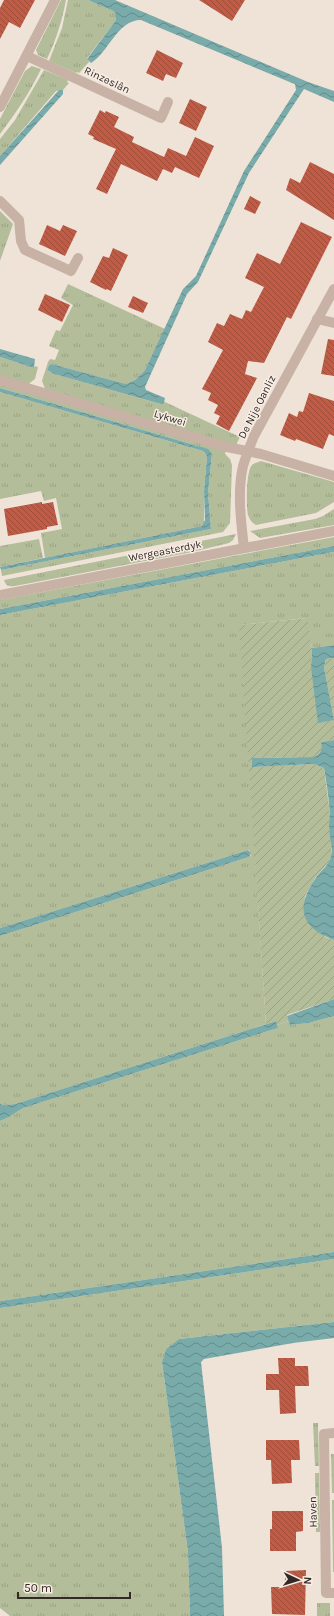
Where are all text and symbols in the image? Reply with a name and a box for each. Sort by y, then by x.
street label: Rinzeslân [82,64,132,96]
street label: De Nije Oanliz [235,373,279,441]
street label: Lykwei [152,407,188,429]
street label: Wergeasterdyk [127,538,203,564]
street label: Haven [306,1496,320,1528]
north arrow [278,1560,318,1600]
scale bar [18,1574,130,1600]
text: N [301,1576,314,1585]
text: 50 m [24,1581,52,1595]

